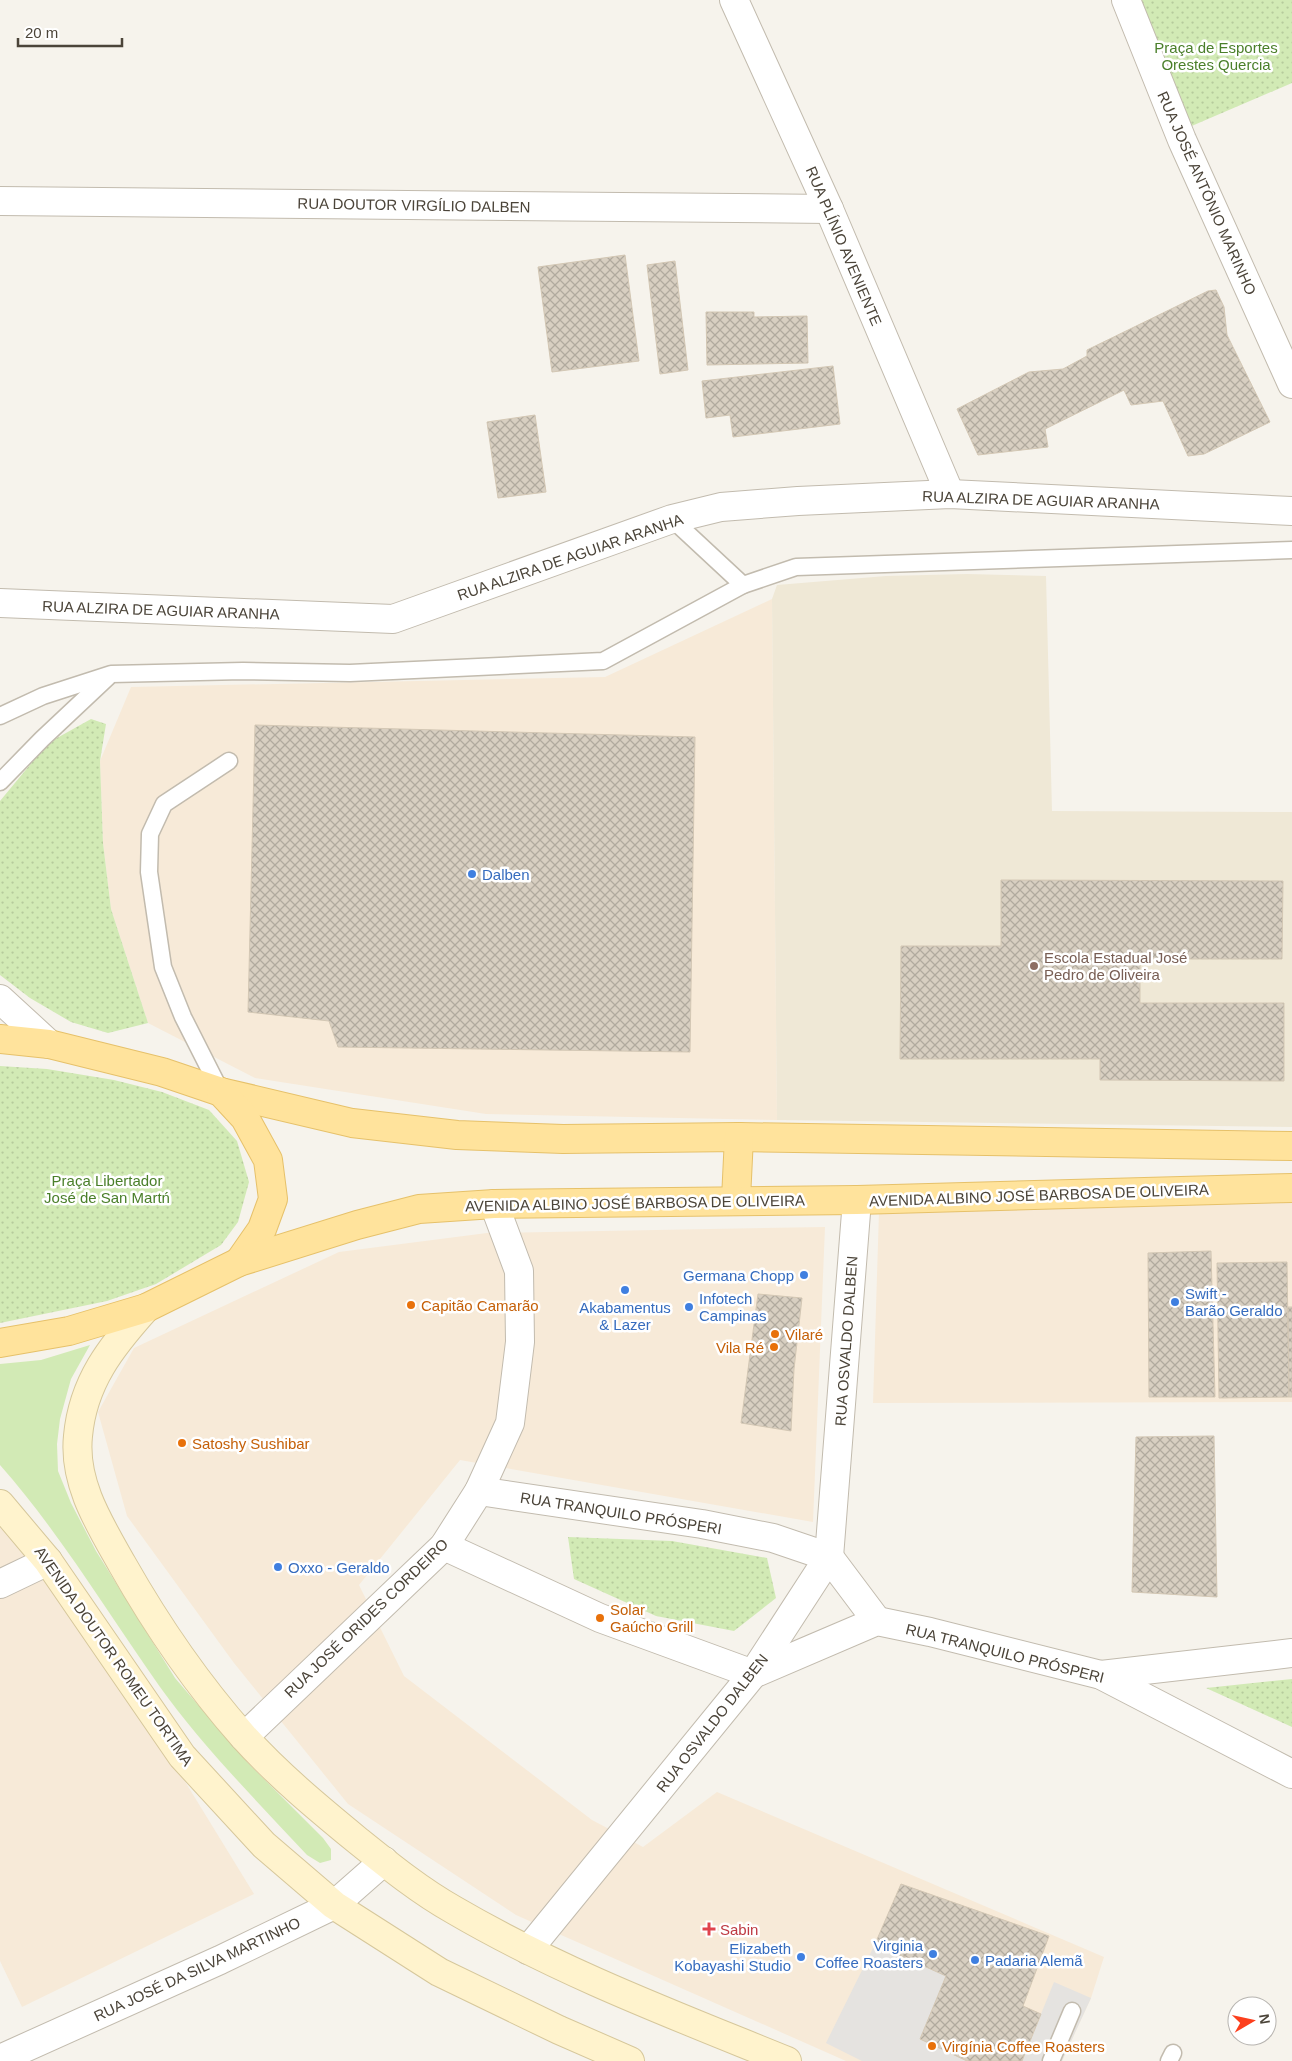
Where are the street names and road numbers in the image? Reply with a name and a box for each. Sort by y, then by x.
street label: RUA JOSÉ ANTÔNIO MARINHO [1154,89,1260,297]
street label: RUA PLÍNIO AVENIENTE [803,164,885,328]
street label: RUA DOUTOR VIRGÍLIO DALBEN [297,194,531,216]
street label: RUA ALZIRA DE AGUIAR ARANHA [922,487,1160,513]
street label: RUA ALZIRA DE AGUIAR ARANHA [455,510,685,604]
street label: RUA ALZIRA DE AGUIAR ARANHA [42,597,280,623]
street label: AVENIDA ALBINO JOSÉ BARBOSA DE OLIVEIRA [869,1181,1209,1209]
street label: AVENIDA ALBINO JOSÉ BARBOSA DE OLIVEIRA [465,1192,805,1214]
street label: RUA OSVALDO DALBEN [832,1255,860,1427]
street label: RUA TRANQUILO PRÓSPERI [519,1489,723,1537]
street label: RUA JOSÉ ORIDES CORDEIRO [281,1535,451,1701]
street label: AVENIDA DOUTOR ROMEU TORTIMA [31,1543,197,1769]
street label: RUA TRANQUILO PRÓSPERI [904,1620,1106,1686]
street label: RUA OSVALDO DALBEN [653,1651,771,1795]
street label: RUA JOSÉ DA SILVA MARTINHO [91,1914,303,2024]

